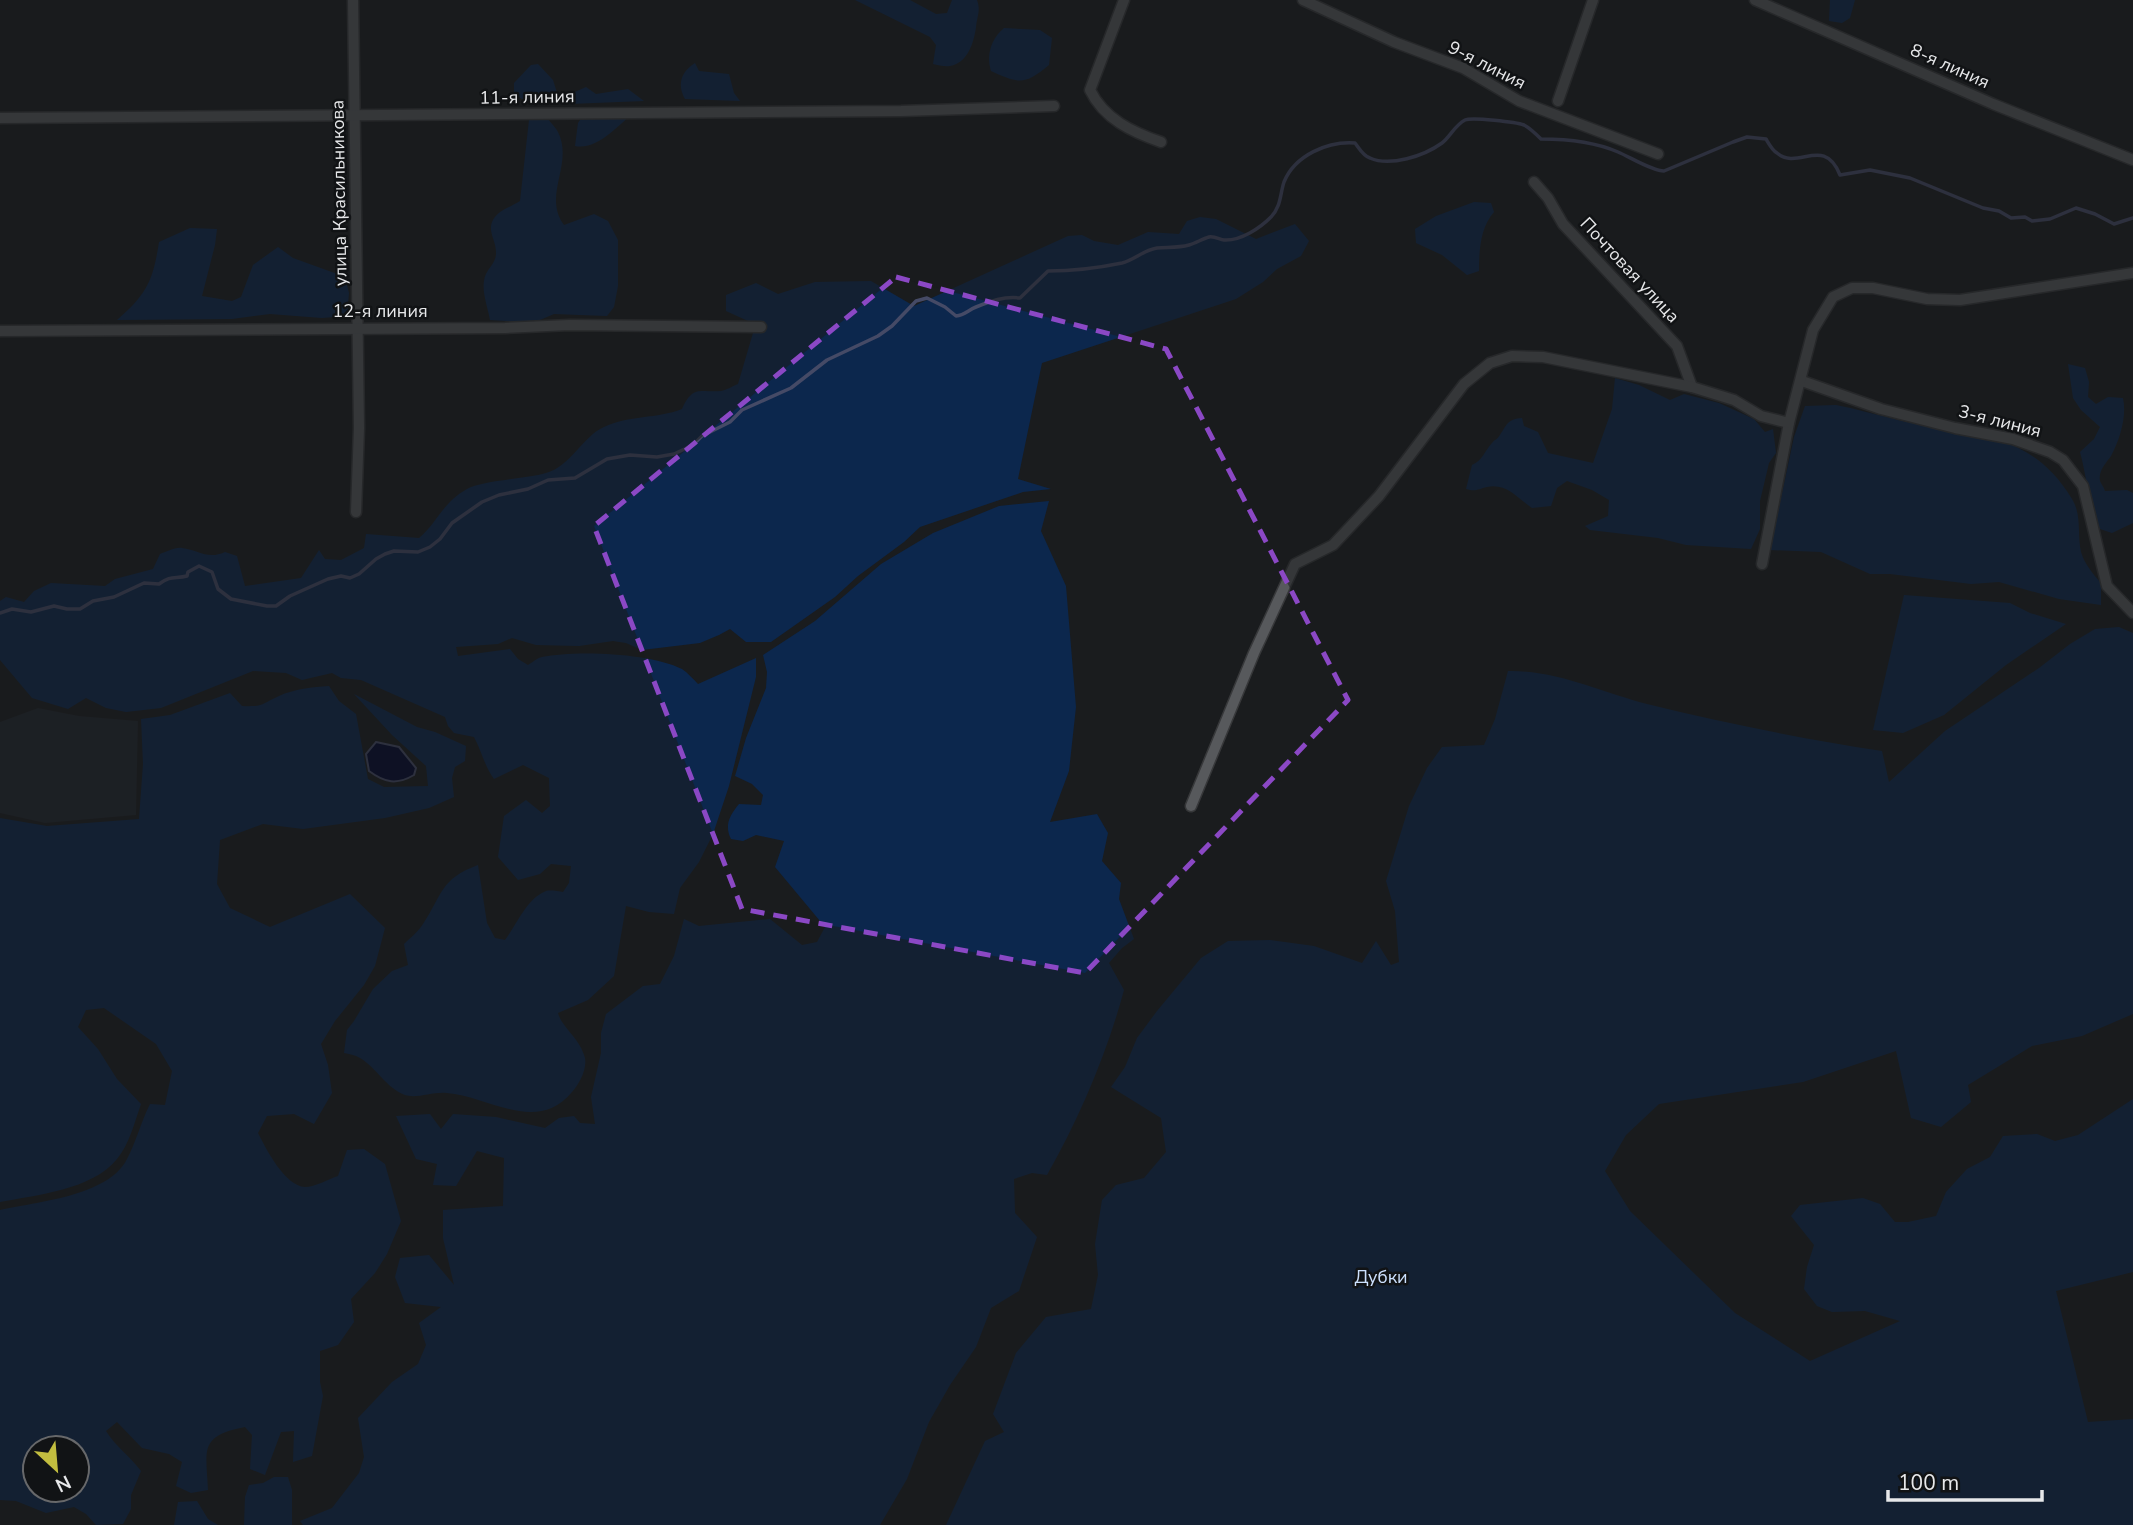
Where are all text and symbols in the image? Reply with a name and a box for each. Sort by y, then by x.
street label: 9-я линия [1444,35,1530,95]
street label: 8-я линия [1907,38,1993,94]
street label: 11-я линия [479,84,575,110]
street label: улица Красильникова [325,100,353,286]
street label: Почтовая улица [1575,212,1685,328]
street label: 12-я линия [332,299,428,323]
street label: 3-я линия [1956,399,2044,443]
park label: Дубки [1354,1265,1408,1289]
north arrow [21,1434,91,1504]
scale bar [1888,1458,2042,1502]
text: N [51,1469,75,1498]
text: 100 m [1898,1469,1959,1497]

